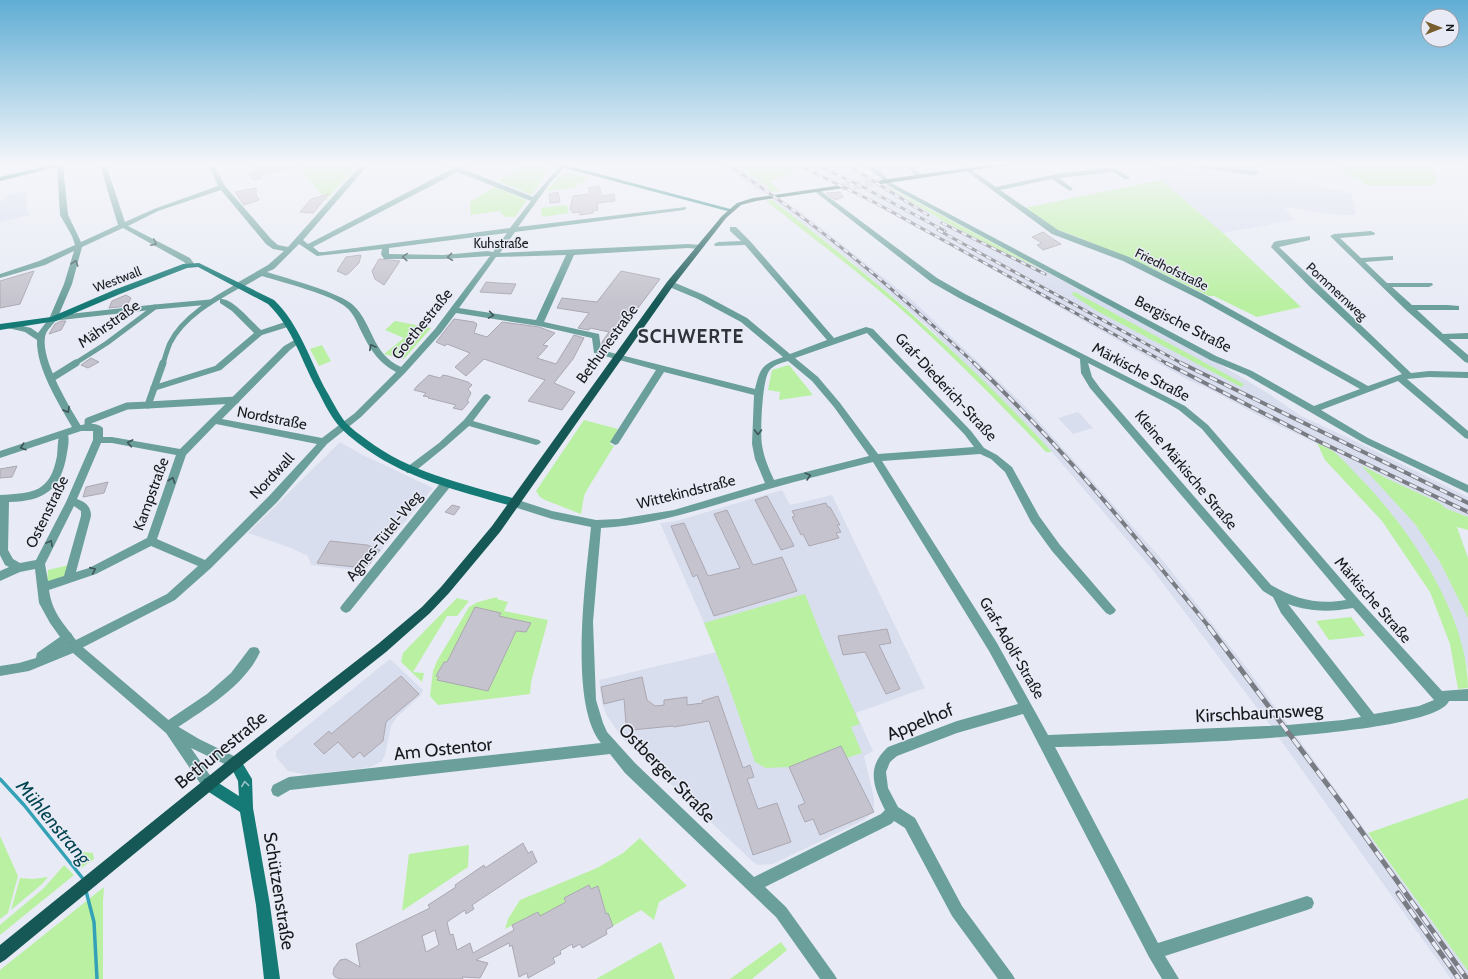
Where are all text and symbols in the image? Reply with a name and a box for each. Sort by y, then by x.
north arrow [1420,8,1460,48]
text: N [1443,24,1457,32]
street label: Kuhstraße [473,235,529,251]
one-way arrow [150,238,157,246]
street label: Friedhofstraße [1133,244,1212,294]
one-way arrow [402,252,408,261]
one-way arrow [447,252,453,261]
street label: Pommernweg [1303,259,1371,324]
one-way arrow [70,260,78,267]
street label: Westwall [91,263,143,295]
street label: Goethestraße [388,285,456,363]
street label: Bergische Straße [1132,292,1235,356]
street label: Mährstraße [75,296,144,352]
street label: Bethunestraße [572,301,642,387]
one-way arrow [488,310,494,319]
district label: SCHWERTE [638,325,744,348]
street label: Graf-Diederich-Straße [891,329,1001,445]
street label: Märkische Straße [1089,339,1193,405]
one-way arrow [370,343,377,351]
street label: Nordstraße [236,402,309,434]
one-way arrow [63,406,70,414]
street label: Kleine Märkische Straße [1131,407,1241,534]
one-way arrow [753,429,762,435]
one-way arrow [127,440,133,448]
one-way arrow [20,442,27,451]
street label: Nordwall [246,449,298,503]
street label: Kampstraße [129,455,173,533]
street label: Wittekindstraße [635,471,737,513]
one-way arrow [805,472,812,480]
street label: Ostenstraße [22,473,72,551]
one-way arrow [167,477,176,484]
street label: Agnes-Tütel-Weg [342,487,426,585]
one-way arrow [45,540,52,547]
street label: Märkische Straße [1331,553,1415,647]
one-way arrow [89,567,96,575]
street label: Graf-Adolf-Straße [976,594,1049,702]
street label: Appelhof [883,699,957,745]
street label: Kirschbaumsweg [1195,699,1324,727]
street label: Bethunestraße [171,706,271,794]
street label: Ostberger Straße [614,719,720,827]
street label: Am Ostentor [393,733,494,765]
water label: Mühlenstrang [11,775,97,870]
one-way arrow [241,781,250,787]
street label: Schützenstraße [259,831,299,951]

